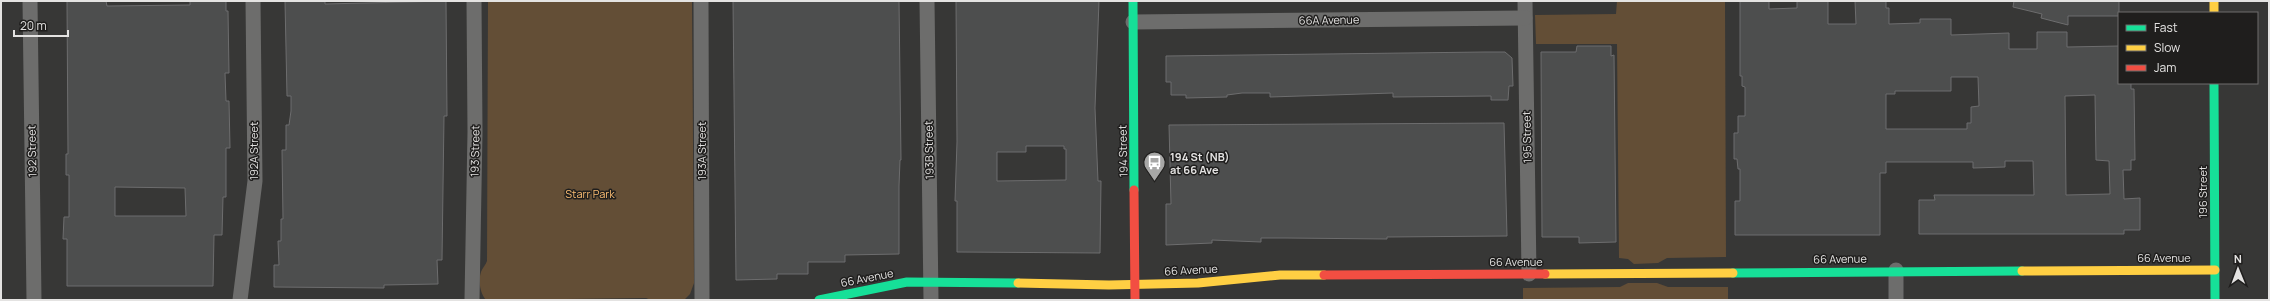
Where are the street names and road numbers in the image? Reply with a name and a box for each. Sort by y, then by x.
street label: 66A Avenue [1299,11,1360,28]
street label: 195 Street [1519,111,1534,163]
street label: 193B Street [920,121,937,179]
street label: 192A Street [246,122,261,180]
street label: 193A Street [694,122,709,180]
street label: 192 Street [24,125,39,177]
street label: 193 Street [467,125,482,177]
street label: 194 Street [1115,125,1130,177]
street label: 196 Street [2195,166,2210,218]
street label: 66 Avenue [2137,250,2191,265]
street label: 66 Avenue [1813,251,1867,266]
street label: 66 Avenue [1489,254,1543,269]
street label: 66 Avenue [1164,261,1219,278]
street label: 66 Avenue [839,265,895,290]

